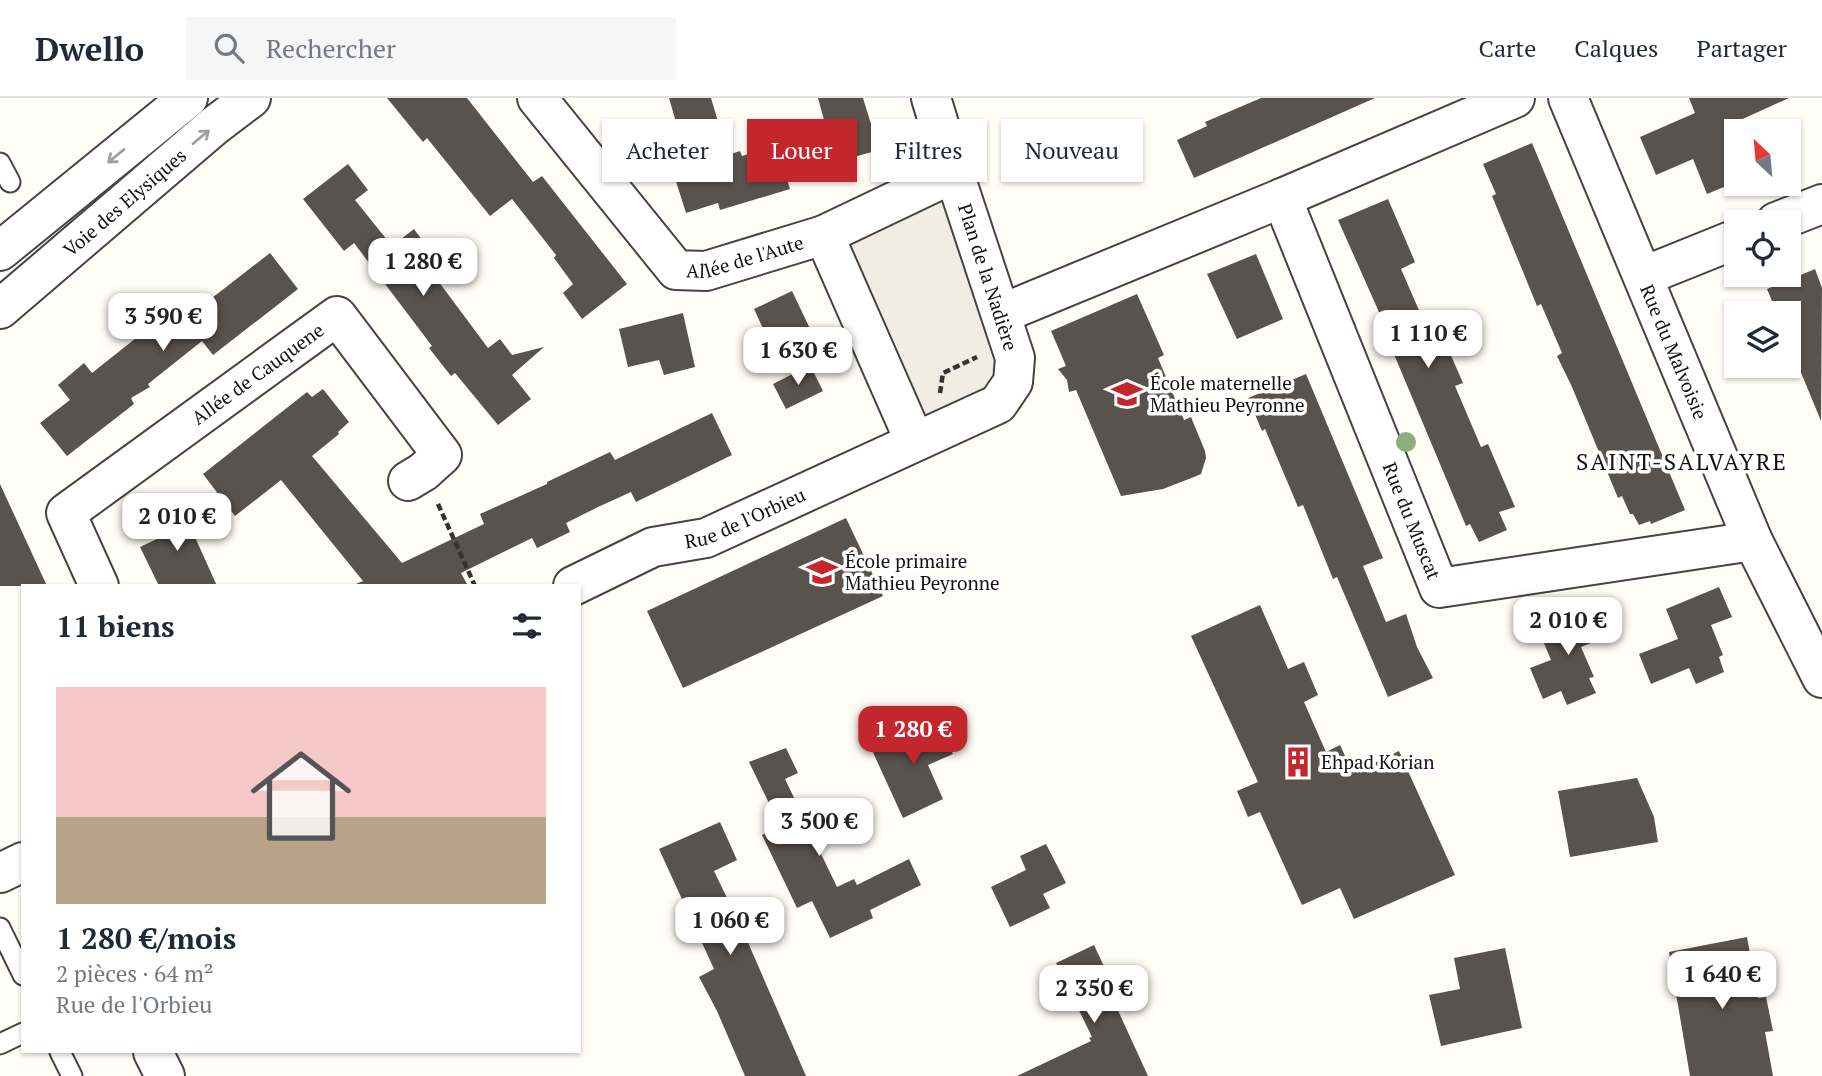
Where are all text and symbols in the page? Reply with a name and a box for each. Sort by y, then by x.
search box [186,17,676,80]
text: Dwello [35,27,144,70]
icon: search [210,29,248,67]
text: Rechercher [266,31,396,65]
text: Carte [1478,32,1536,64]
text: Calques [1574,32,1658,64]
text: Partager [1696,32,1787,64]
chip: Acheter [602,119,733,182]
chip: Louer [747,119,857,182]
chip: Filtres [871,119,987,182]
chip: Nouveau [1001,119,1143,182]
north arrow [1724,119,1801,196]
map controls [1724,119,1801,378]
one-way arrow [192,129,210,145]
street label: Voie des Elysiques [58,142,191,262]
one-way arrow [107,149,125,164]
street label: Plan de la Nadière [953,200,1024,354]
button: locate [1724,210,1801,287]
street label: Allée de l'Aute [686,229,806,283]
pin: 1 280 € [358,238,488,298]
text: 1 280 € [384,245,462,276]
street label: Rue du Malvoisie [1635,280,1714,423]
pin: 3 590 € [98,294,228,353]
text: 3 590 € [124,300,202,331]
button: layers [1724,301,1801,378]
pin: 1 110 € [1363,310,1493,370]
street label: Allée de Cauquene [186,317,328,430]
text: 1 110 € [1389,317,1467,348]
pin: 1 630 € [733,328,863,387]
text: 1 630 € [759,334,837,365]
place label: École maternelle Mathieu Peyronne [1150,370,1305,417]
school or university icon: École maternelle Mathieu Peyronne [1110,377,1144,411]
district label: SAINT-SALVAYRE [1576,446,1788,477]
street label: Rue du Muscat [1378,458,1447,583]
street label: Rue de l'Orbieu [683,481,809,553]
pin: 2 010 € [112,494,242,553]
text: 2 010 € [138,500,216,531]
place label: École primaire Mathieu Peyronne [845,548,1000,595]
school or university icon: École primaire Mathieu Peyronne [805,555,839,589]
pin: 2 010 € [1503,598,1633,657]
text: 2 010 € [1529,604,1607,635]
text: 11 biens [56,606,175,646]
icon: filters [508,607,546,645]
pin: 1 280 € [848,706,978,766]
text: 1 280 € [874,713,952,744]
icon: home [238,733,364,859]
building icon: Ehpad Korian [1281,745,1315,779]
place label: Ehpad Korian [1321,749,1435,774]
pin: 3 500 € [754,798,884,858]
text: 3 500 € [780,805,858,836]
pin: 1 060 € [665,898,795,957]
text: 1 060 € [691,904,769,935]
text: 1 280 €/mois [56,918,236,958]
pin: 1 640 € [1657,951,1787,1011]
text: 2 pièces · 64 m² [56,958,214,989]
text: 1 640 € [1683,958,1761,989]
pin: 2 350 € [1029,965,1159,1025]
text: 2 350 € [1055,972,1133,1003]
text: Rue de l'Orbieu [56,989,213,1020]

